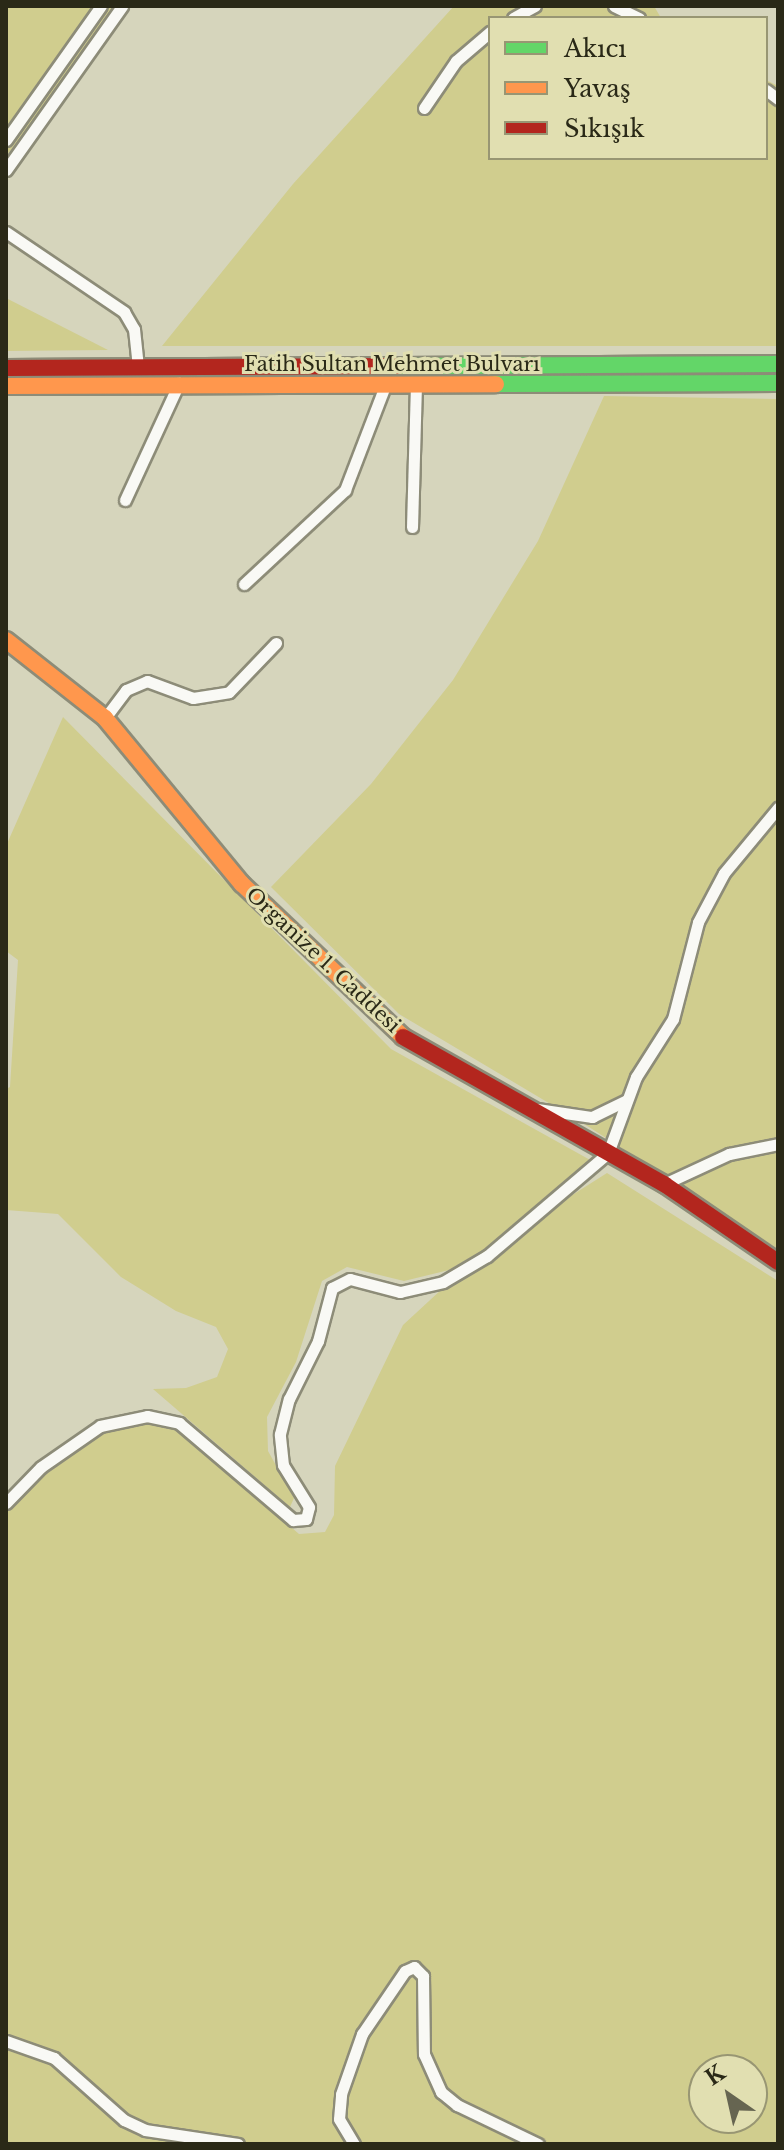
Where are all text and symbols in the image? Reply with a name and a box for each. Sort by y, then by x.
legend [488,16,768,160]
text: Akıcı [564,34,627,63]
text: Yavaş [564,74,631,103]
text: Sıkışık [564,114,645,143]
street label: Fatih Sultan Mehmet Bulvarı [244,352,540,376]
street label: Organize 1. Caddesi [241,882,405,1038]
north arrow [688,2054,768,2134]
text: K [700,2059,730,2092]

